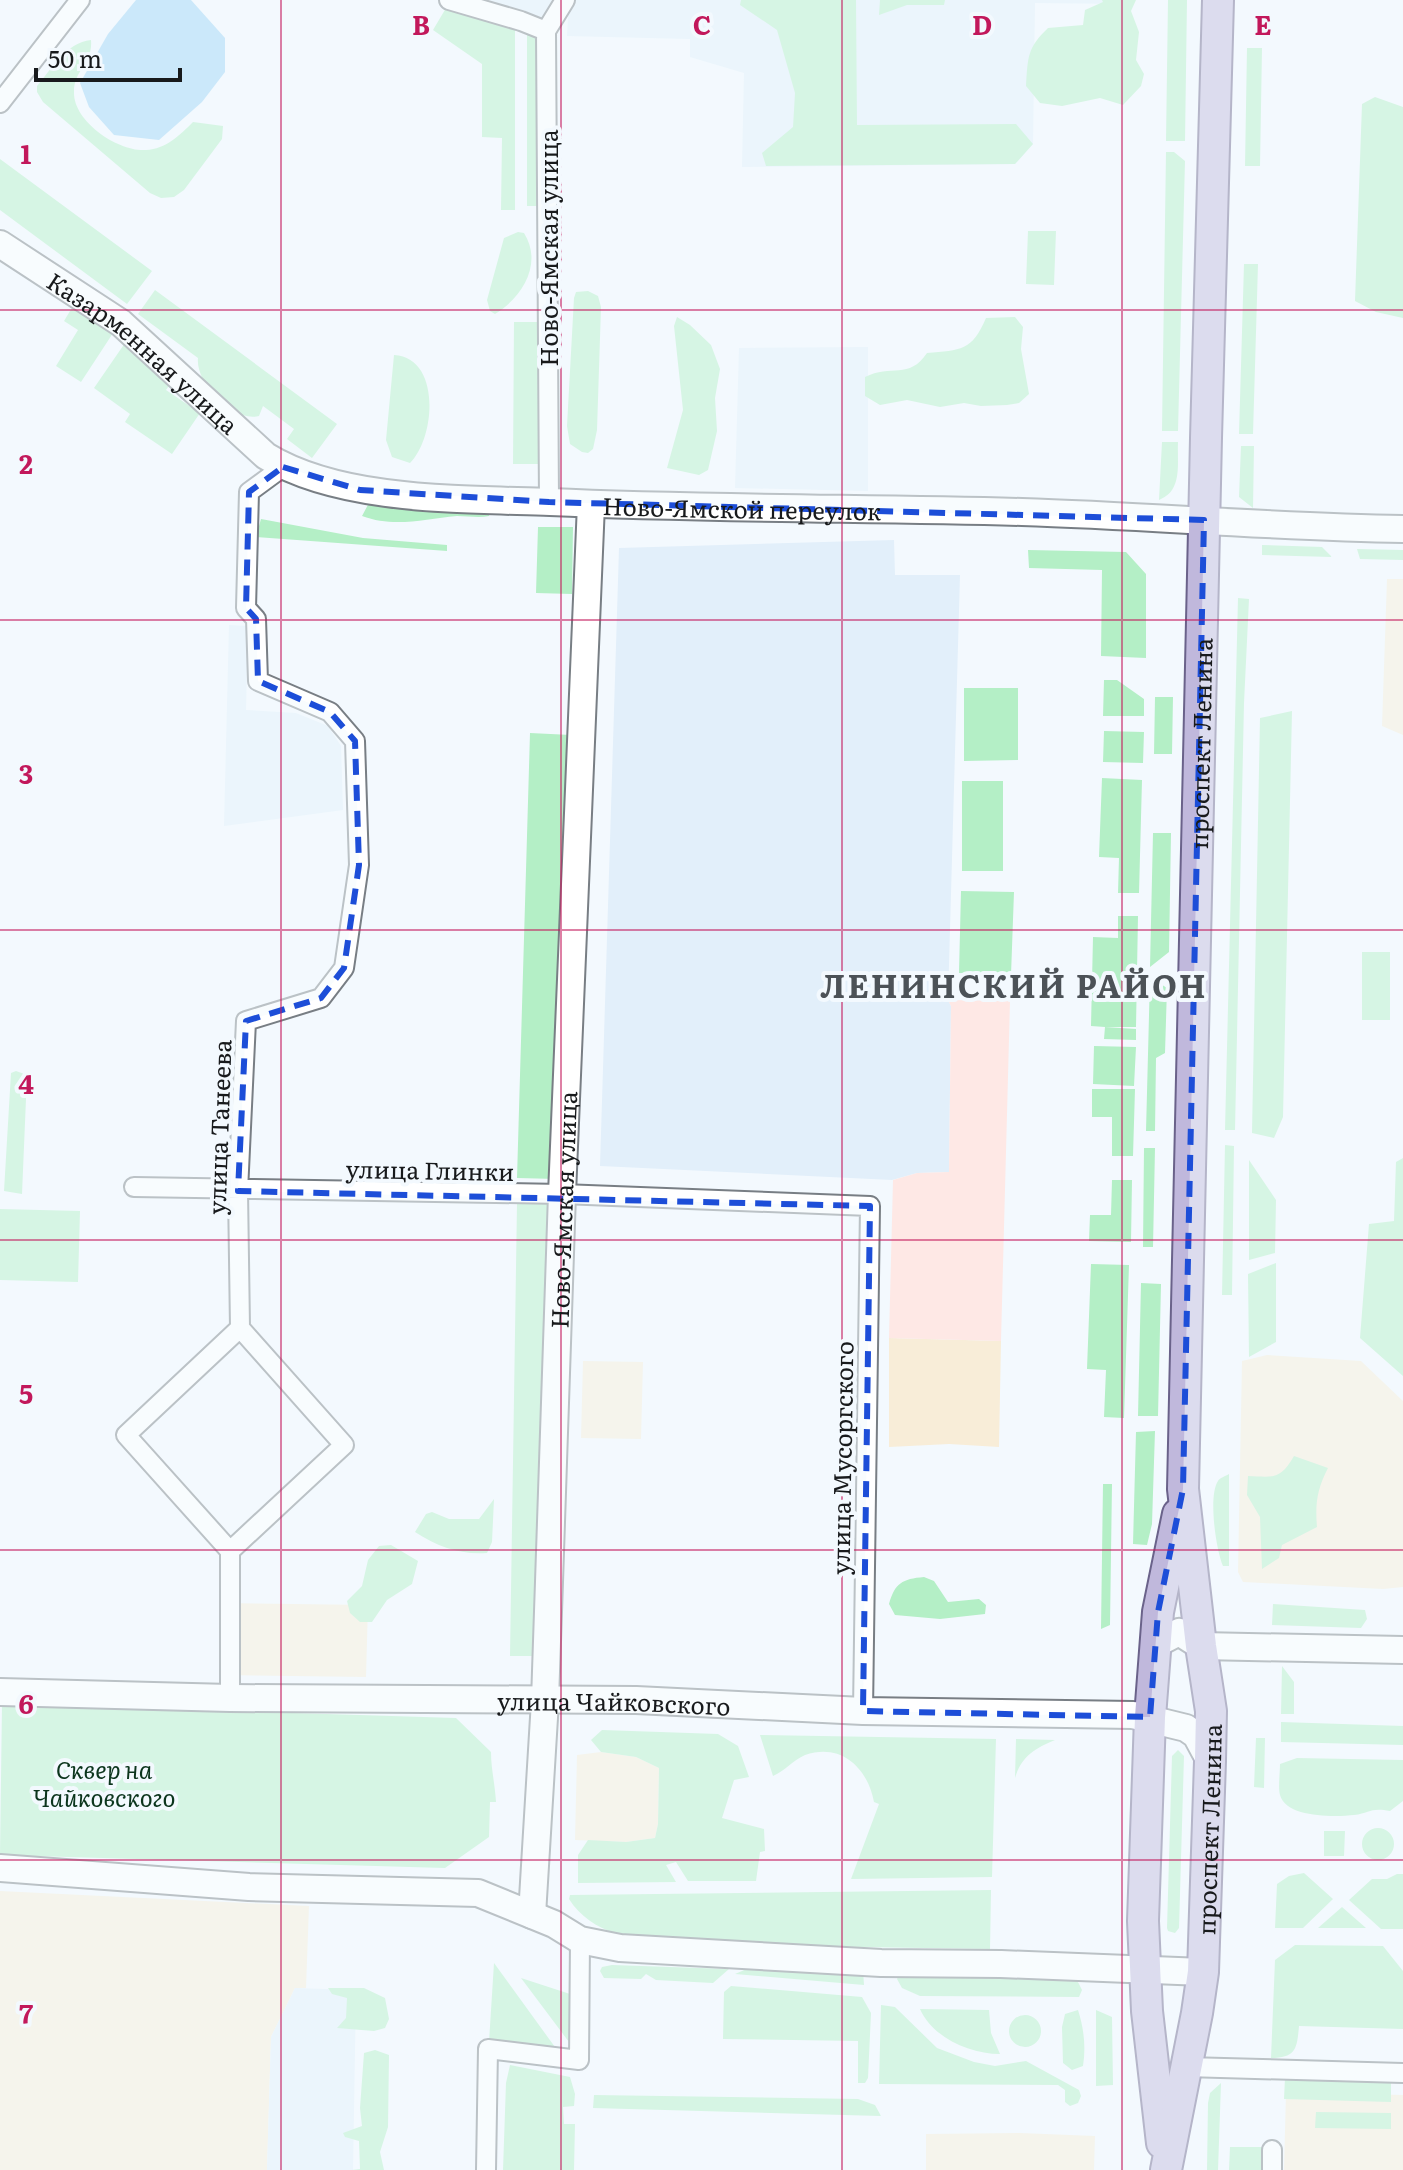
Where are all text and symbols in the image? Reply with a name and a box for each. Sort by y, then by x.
text: B [412,4,430,43]
text: C [693,4,711,43]
text: D [972,4,992,43]
text: E [1254,4,1272,43]
scale bar [36,32,180,82]
text: 50 m [48,40,102,75]
street label: Ново-Ямская улица [530,129,565,367]
text: 1 [21,133,32,172]
street label: Казарменная улица [41,262,247,441]
text: 2 [19,443,33,482]
street label: Ново-Ямской переулок [602,487,881,527]
street label: проспект Ленина [1180,637,1219,850]
text: 3 [19,753,33,792]
district label: ЛЕНИНСКИЙ РАЙОН [820,960,1208,1008]
street label: улица Танеева [197,1039,239,1215]
text: 4 [18,1063,34,1102]
street label: Ново-Ямская улица [540,1090,584,1329]
street label: улица Глинки [345,1150,515,1188]
street label: улица Мусоргского [821,1341,861,1575]
text: 5 [19,1373,33,1412]
street label: улица Чайковского [497,1682,731,1722]
text: 6 [18,1683,34,1722]
street label: проспект Ленина [1187,1723,1228,1936]
park label: Сквер на Чайковского [33,1751,175,1814]
text: 7 [19,1993,33,2032]

